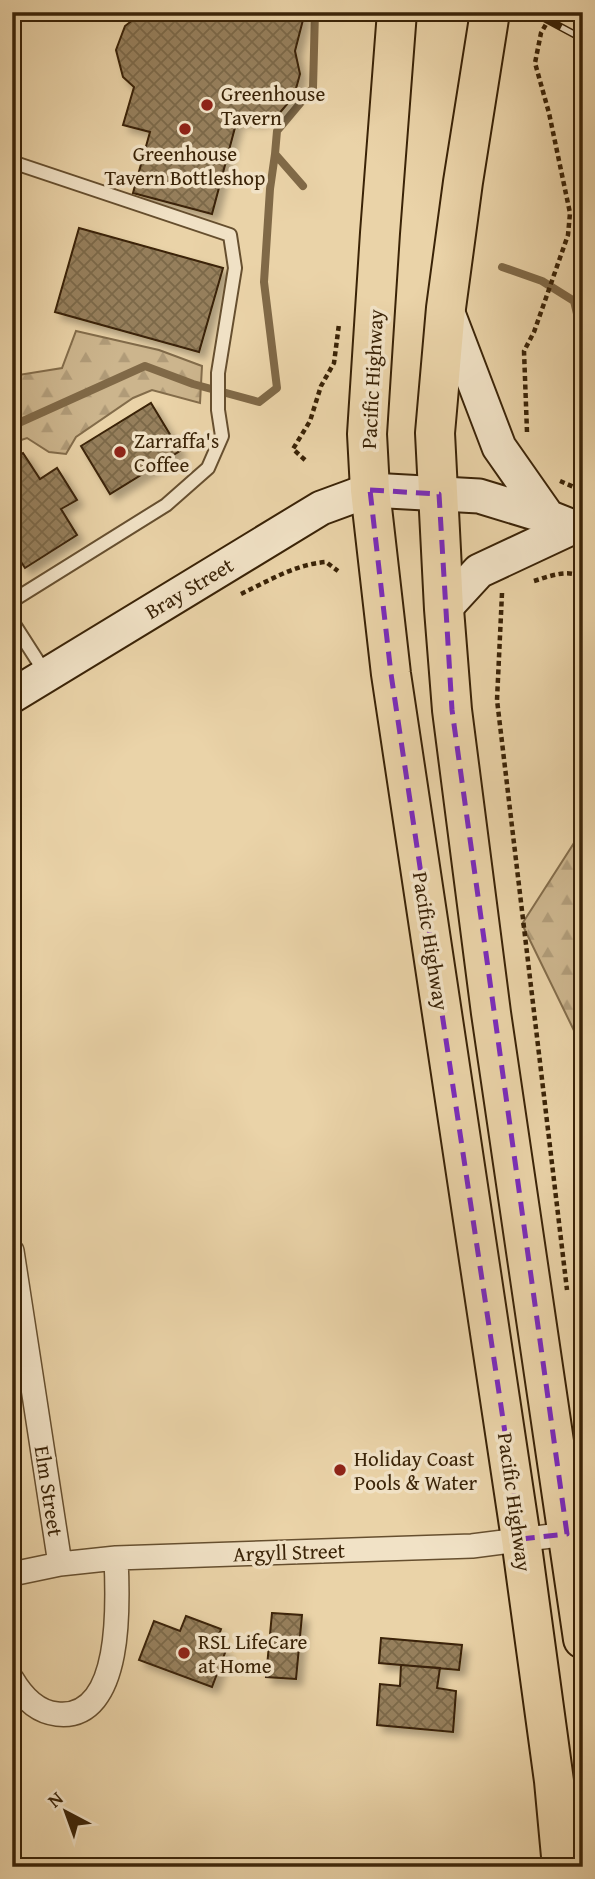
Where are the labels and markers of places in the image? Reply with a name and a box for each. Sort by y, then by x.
place label: Greenhouse Tavern [221,78,325,133]
marker: Greenhouse Tavern [199,97,215,113]
marker: Greenhouse Tavern Bottleshop [177,121,193,137]
place label: Greenhouse Tavern Bottleshop [105,138,265,193]
place label: Zarraffa's Coffee [134,425,219,480]
marker: Zarraffa's Coffee [112,444,128,460]
place label: Holiday Coast Pools & Water [354,1443,478,1498]
marker: Holiday Coast Pools & Water [332,1462,348,1478]
place label: RSL LifeCare at Home [198,1626,308,1681]
marker: RSL LifeCare at Home [176,1645,192,1661]

